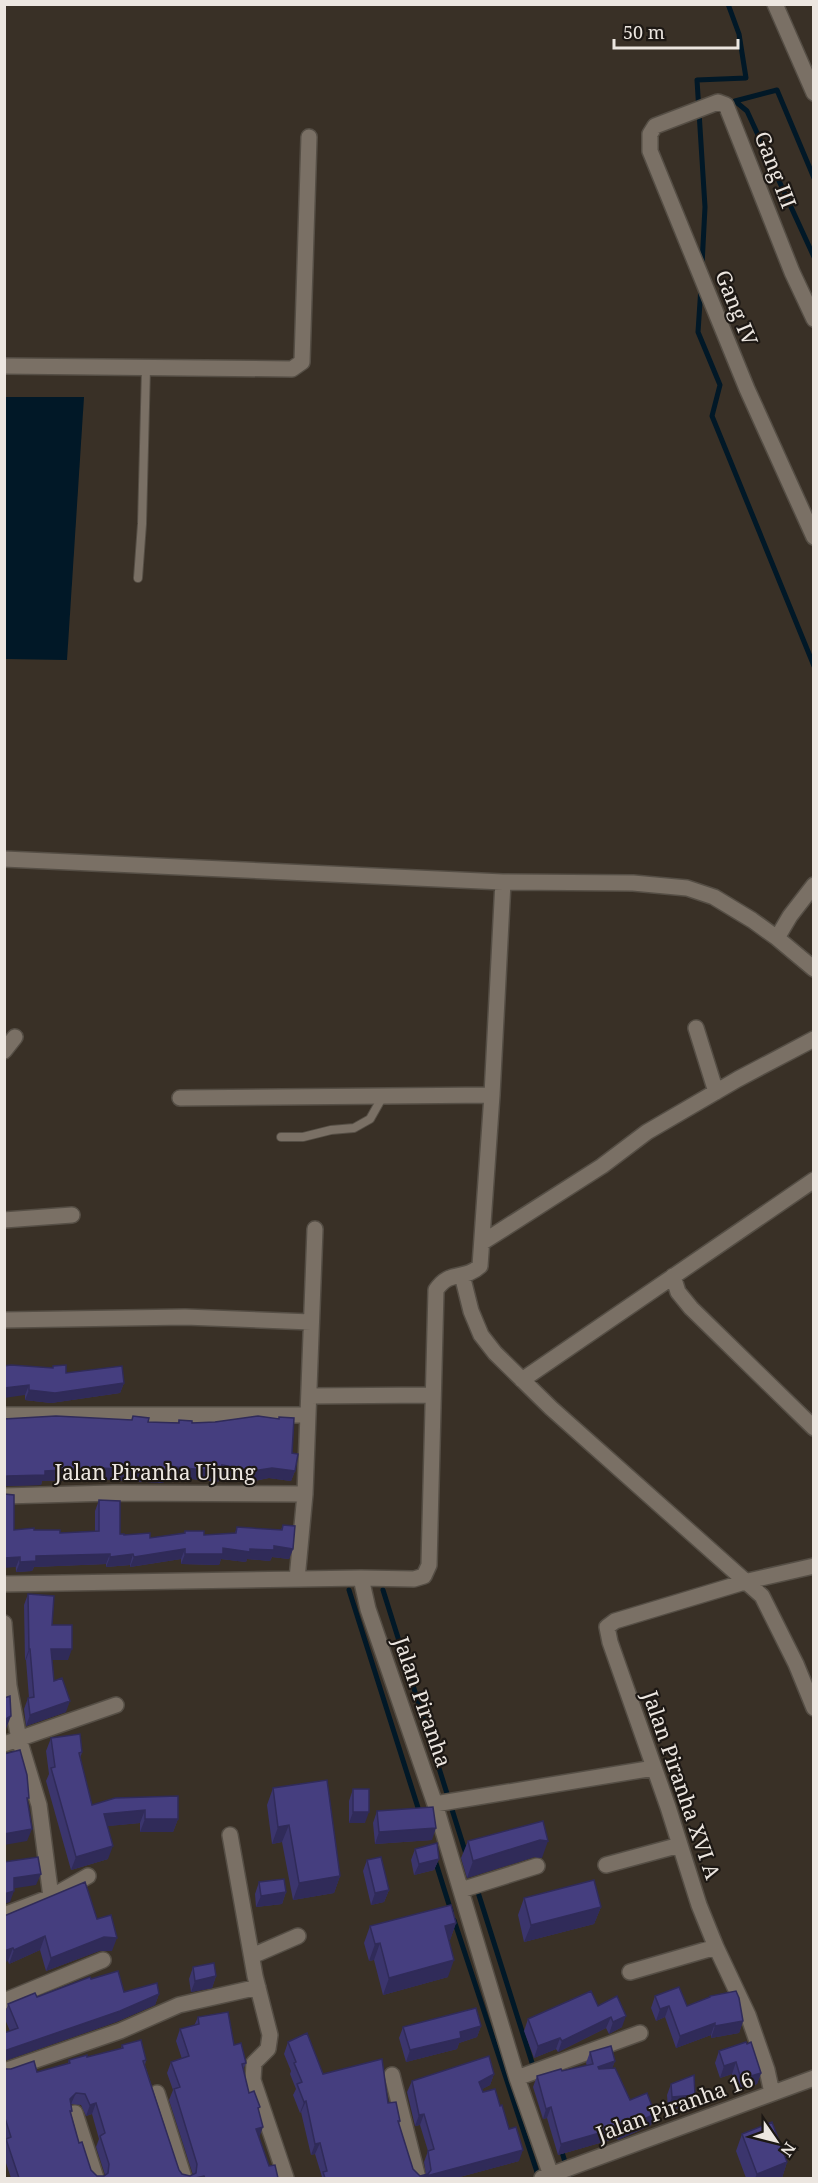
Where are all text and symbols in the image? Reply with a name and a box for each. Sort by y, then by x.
scale bar [614,12,738,50]
text: 50 m [623,20,665,44]
street label: Gang III [748,127,803,212]
street label: Gang IV [709,266,765,350]
street label: Jalan Piranha Ujung [53,1458,256,1486]
street label: Jalan Piranha [387,1632,458,1771]
street label: Jalan Piranha XVI A [636,1686,727,1883]
street label: Jalan Piranha 16 [591,2065,757,2148]
north arrow [746,2111,806,2171]
text: N [775,2138,801,2161]

